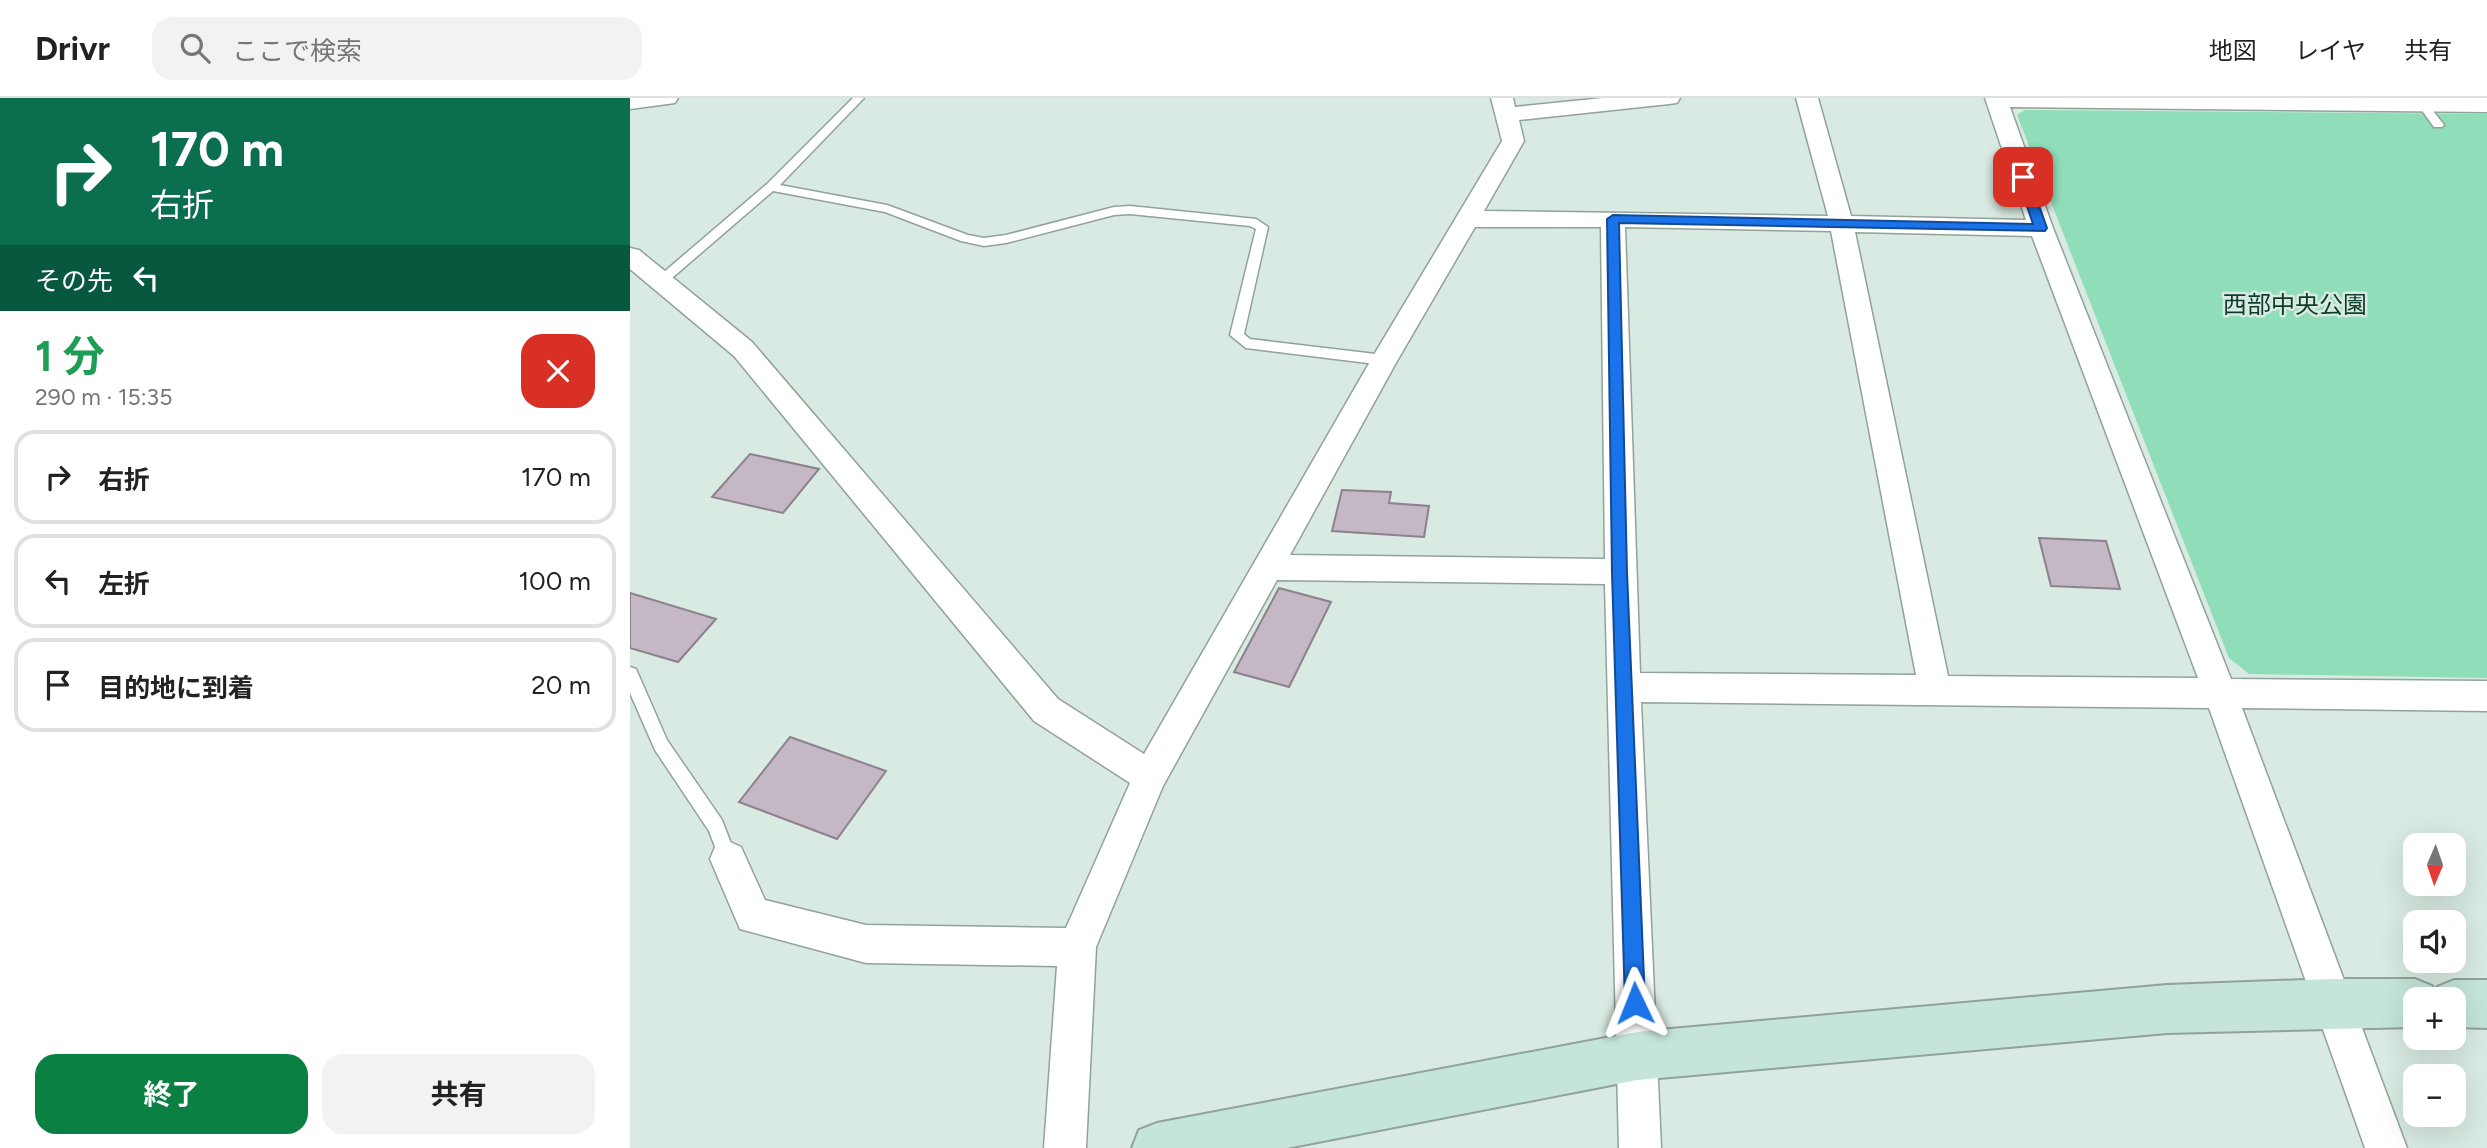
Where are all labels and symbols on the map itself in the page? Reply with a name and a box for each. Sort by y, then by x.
pin [1993,147,2053,207]
park label: 西部中央公園 [2223,290,2367,319]
north arrow [2403,833,2466,896]
position arrow [1598,966,1672,1040]

